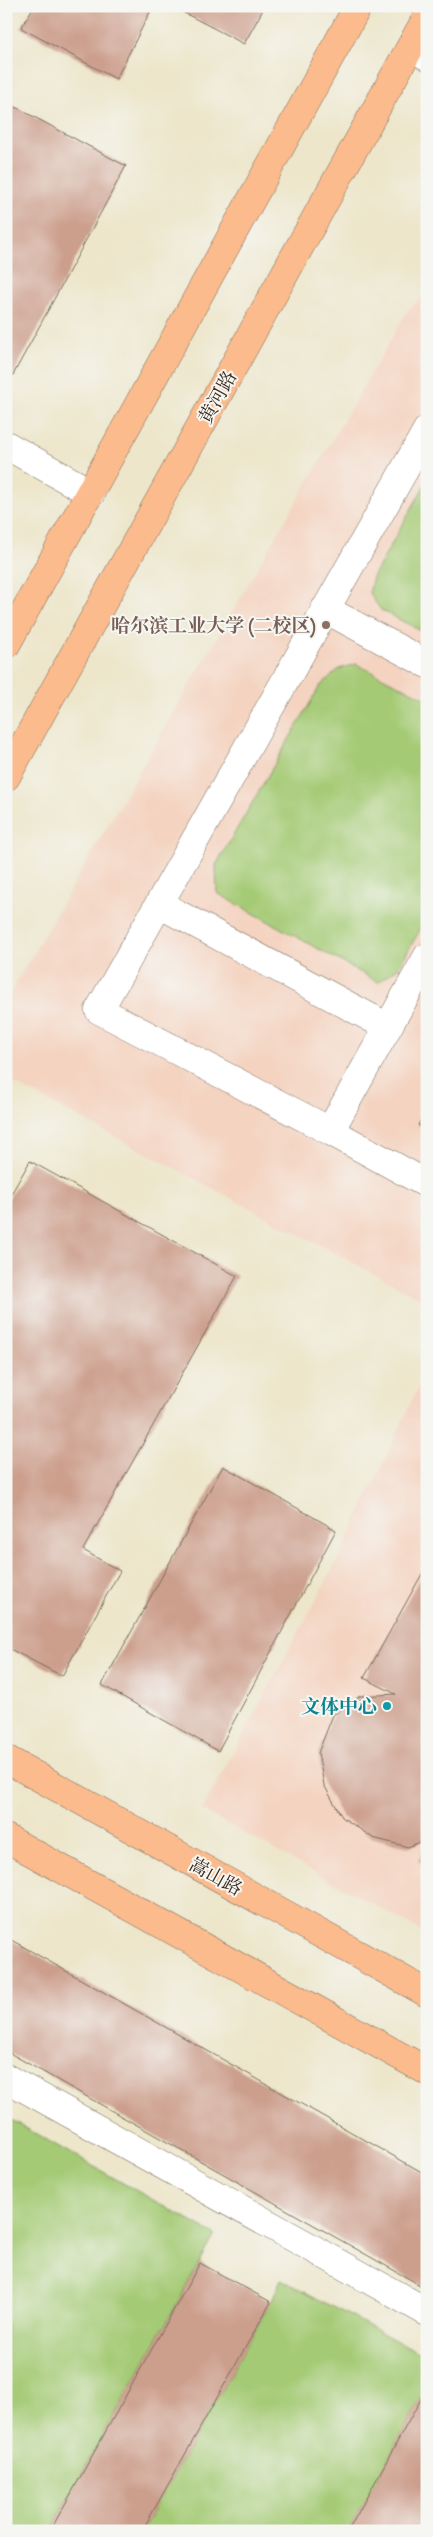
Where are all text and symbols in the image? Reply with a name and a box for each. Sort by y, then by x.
street label: 黄河路 [194,367,241,428]
place label: 哈尔滨工业大学 (二校区) [111,614,316,638]
marker: 哈尔滨工业大学 (二校区) [320,619,332,631]
place label: 文体中心 [301,1695,377,1718]
marker: 文体中心 [381,1700,393,1712]
street label: 嵩山路 [185,1853,246,1900]

